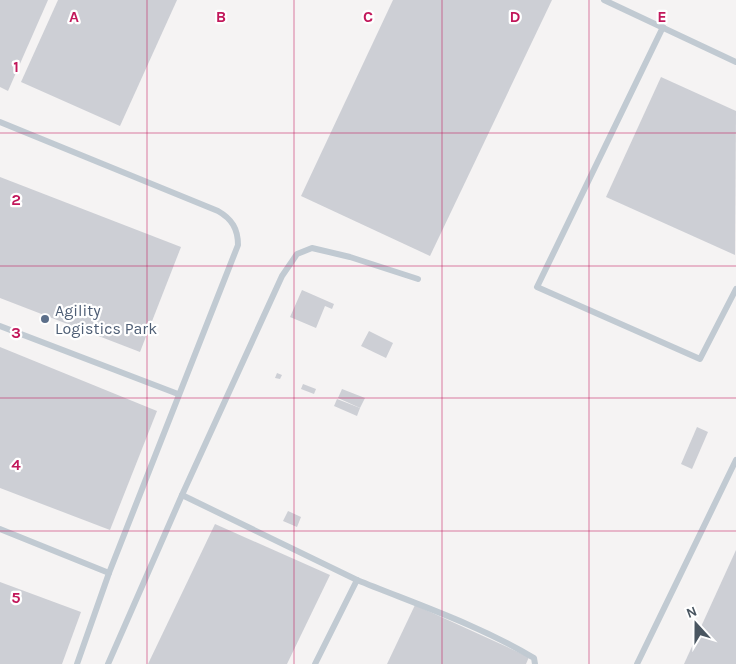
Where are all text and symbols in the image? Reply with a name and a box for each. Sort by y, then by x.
text: A [69,7,79,26]
text: B [216,7,226,26]
text: C [363,7,373,26]
text: D [510,7,521,26]
text: E [657,7,667,26]
text: 1 [13,57,19,76]
text: 2 [11,190,21,209]
place label: Agility Logistics Park [55,301,157,338]
marker: Agility Logistics Park [39,313,51,325]
text: 3 [11,323,21,342]
text: 4 [11,455,21,474]
text: 5 [11,588,21,607]
north arrow [671,599,721,649]
text: N [684,603,699,622]

